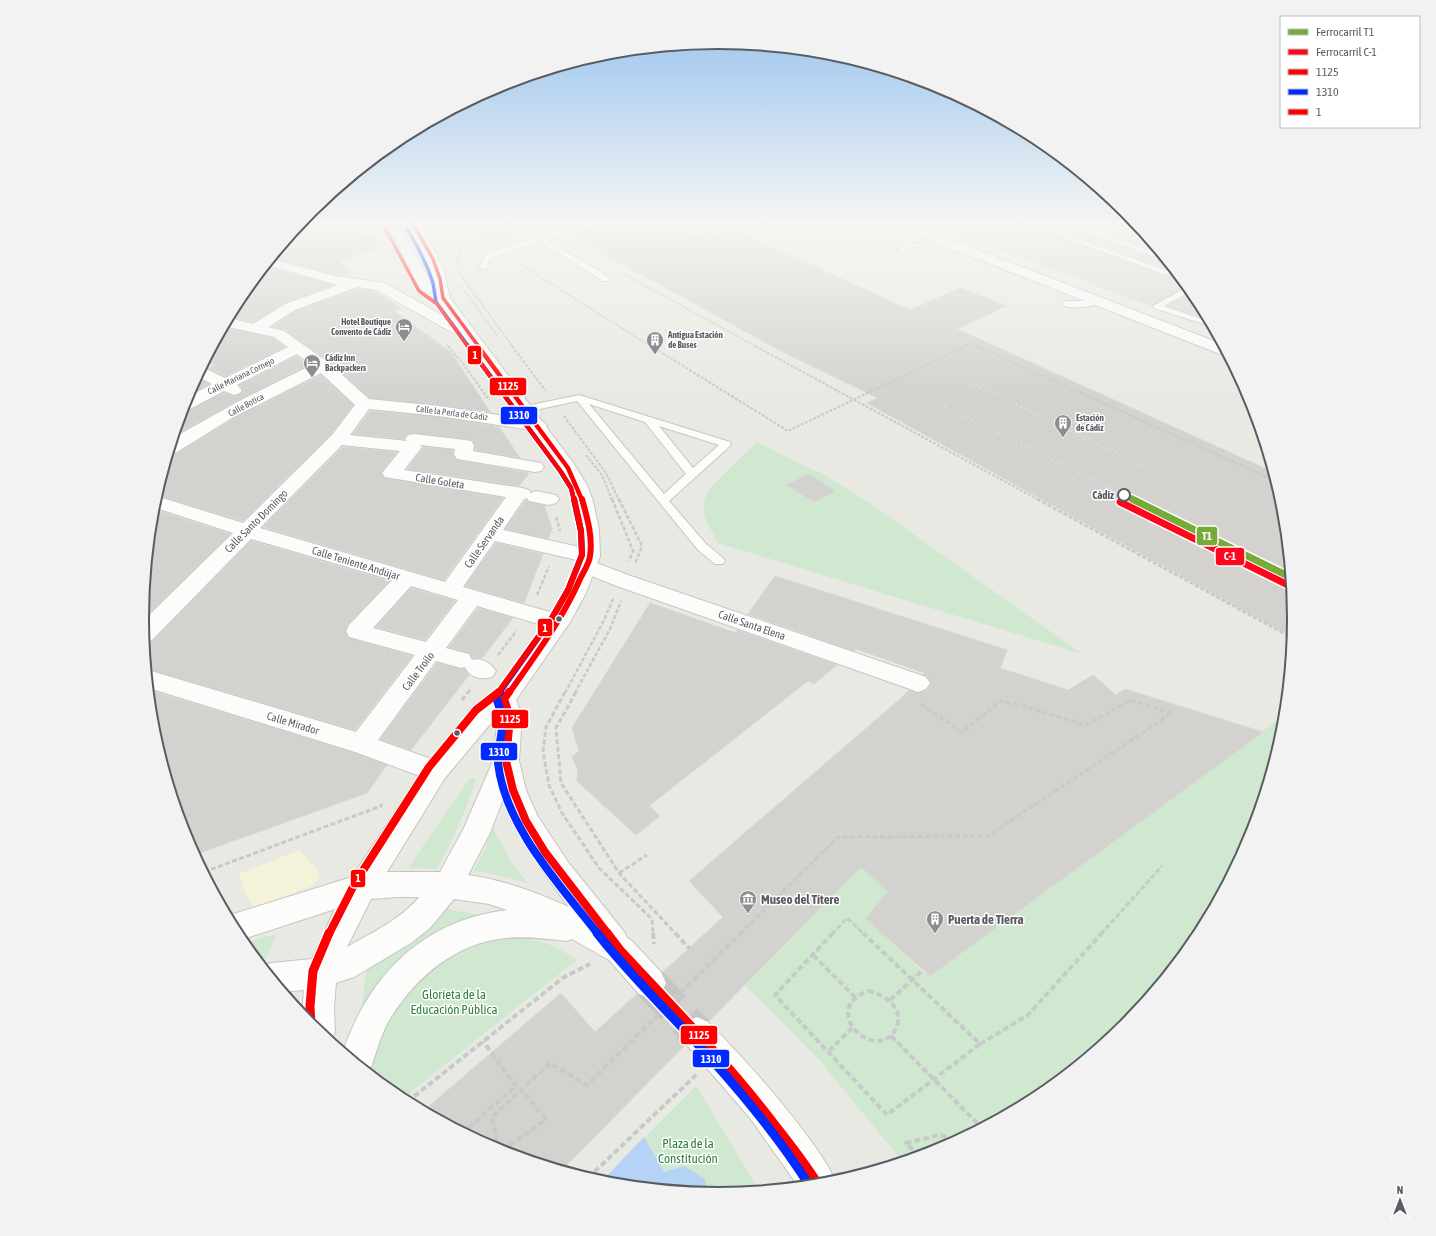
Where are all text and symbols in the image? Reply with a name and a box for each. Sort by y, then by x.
legend [1280,16,1420,128]
text: Ferrocarril T1 [1316,25,1375,39]
text: Ferrocarril C-1 [1316,45,1377,59]
text: 1125 [1316,65,1339,79]
text: 1310 [1316,85,1339,99]
text: 1 [1316,105,1322,119]
place label: Hotel Boutique Convento de Cádiz [331,317,392,337]
hotel icon: Hotel Boutique Convento de Cádiz [394,317,414,342]
building icon: Antigua Estación de Buses [645,330,665,355]
place label: Antigua Estación de Buses [667,330,723,350]
line badge: 1 [467,345,482,365]
text: 1 [472,349,478,361]
hotel icon: Cádiz Inn Backpackers [302,353,322,378]
place label: Cádiz Inn Backpackers [325,353,367,373]
street label: Calle Mariana Cornejo [206,356,276,396]
line badge: 1125 [489,377,527,396]
text: 1125 [498,380,518,392]
street label: Calle Botica [226,391,266,419]
street label: Calle la Perla de Cádiz [416,404,489,422]
line badge: 1310 [500,406,538,425]
text: 1310 [509,409,529,421]
building icon: Estación de Cádiz [1053,413,1073,438]
place label: Estación de Cádiz [1076,413,1104,433]
street label: Calle Goleta [415,471,465,491]
street label: Calle Santo Domingo [222,487,290,555]
marker: Cádiz [1117,488,1131,502]
place label: Cádiz [1092,489,1114,501]
street label: Calle Servanda [462,514,506,570]
line badge: T1 [1196,526,1218,546]
text: T1 [1202,530,1212,542]
street label: Calle Teniente Andújar [311,544,402,582]
line badge: C-1 [1215,547,1245,566]
text: C-1 [1224,550,1236,562]
street label: Calle Santa Elena [717,608,787,642]
unlabelled marker [554,614,564,624]
line badge: 1 [537,618,553,637]
text: 1 [542,622,548,634]
street label: Calle Troilo [400,649,436,693]
street label: Calle Mirador [265,709,321,737]
line badge: 1125 [491,709,529,729]
text: 1125 [500,713,520,725]
unlabelled marker [452,728,462,738]
line badge: 1310 [480,742,518,761]
text: 1310 [489,746,509,758]
line badge: 1 [350,869,366,888]
text: 1 [355,872,361,884]
museum icon: Museo del Títere [738,889,758,914]
place label: Museo del Títere [761,892,839,907]
building icon: Puerta de Tierra [925,909,945,934]
place label: Puerta de Tierra [948,912,1023,927]
park label: Glorieta de la Educación Pública [411,987,497,1017]
line badge: 1125 [680,1025,718,1045]
text: 1125 [689,1029,709,1041]
line badge: 1310 [692,1049,730,1068]
text: 1310 [701,1053,721,1065]
park label: Plaza de la Constitución [658,1136,718,1166]
north arrow [1380,1180,1420,1220]
text: N [1397,1184,1403,1196]

